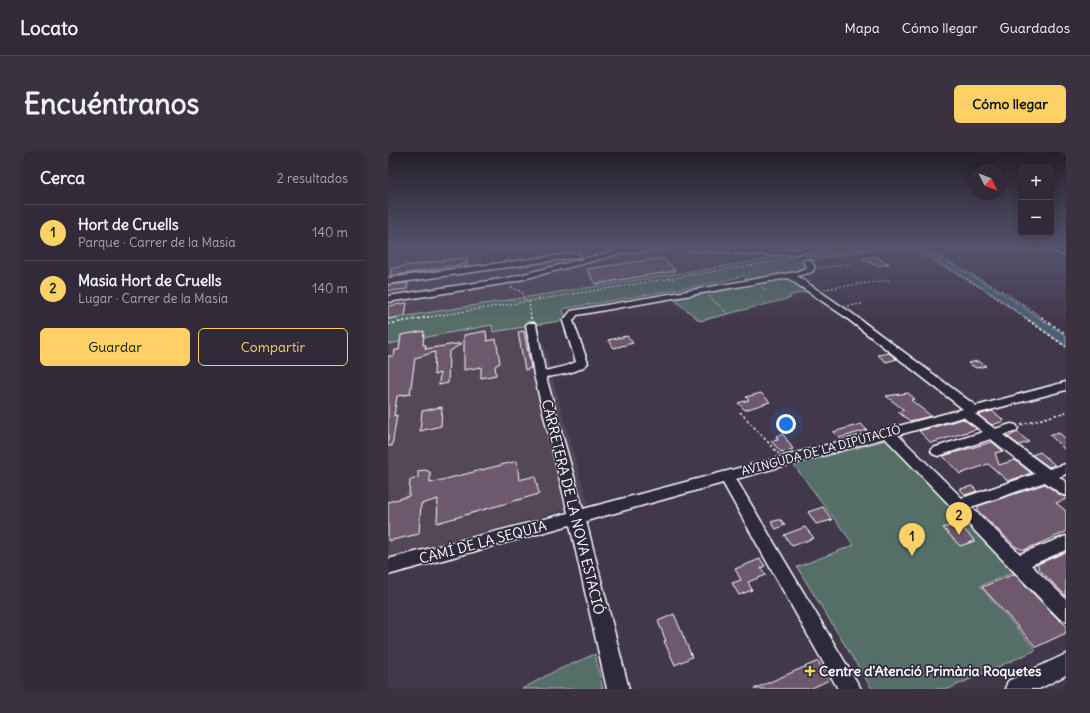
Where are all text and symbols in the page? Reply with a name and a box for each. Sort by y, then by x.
text: Locato [20,16,78,40]
text: Mapa [845,19,880,37]
text: Cómo llegar [902,19,978,37]
text: Guardados [1000,19,1070,37]
button: Cómo llegar [954,85,1066,123]
text: Encuéntranos [24,86,199,122]
north arrow [970,164,1006,200]
map controls [1018,164,1054,236]
button: + [1018,164,1054,200]
text: Cerca [40,167,85,189]
text: 2 resultados [277,170,348,187]
button: − [1018,200,1054,236]
text: Hort de Cruells [78,215,179,234]
text: 1 [50,224,56,241]
text: 140 m [312,224,348,241]
text: Parque · Carrer de la Masia [78,234,236,251]
text: Masia Hort de Cruells [78,271,222,290]
text: 2 [49,280,57,297]
text: 140 m [312,280,348,297]
text: Lugar · Carrer de la Masia [78,290,228,307]
button: Guardar [40,328,190,366]
button: Compartir [198,328,348,366]
street label: CARRETERA DE LA NOVA ESTACIÓ [538,398,609,617]
your location [776,414,796,434]
street label: AVINGUDA DE LA DIPUTACIÓ [740,421,902,479]
pin: 2 [946,502,972,535]
street label: CAMÍ DE LA SEQUIA [417,516,549,568]
pin: 1 [899,523,925,556]
place label: Centre d'Atenció Primària Roquetes [819,662,1042,680]
marker: Centre d'Atenció Primària Roquetes [804,665,816,677]

